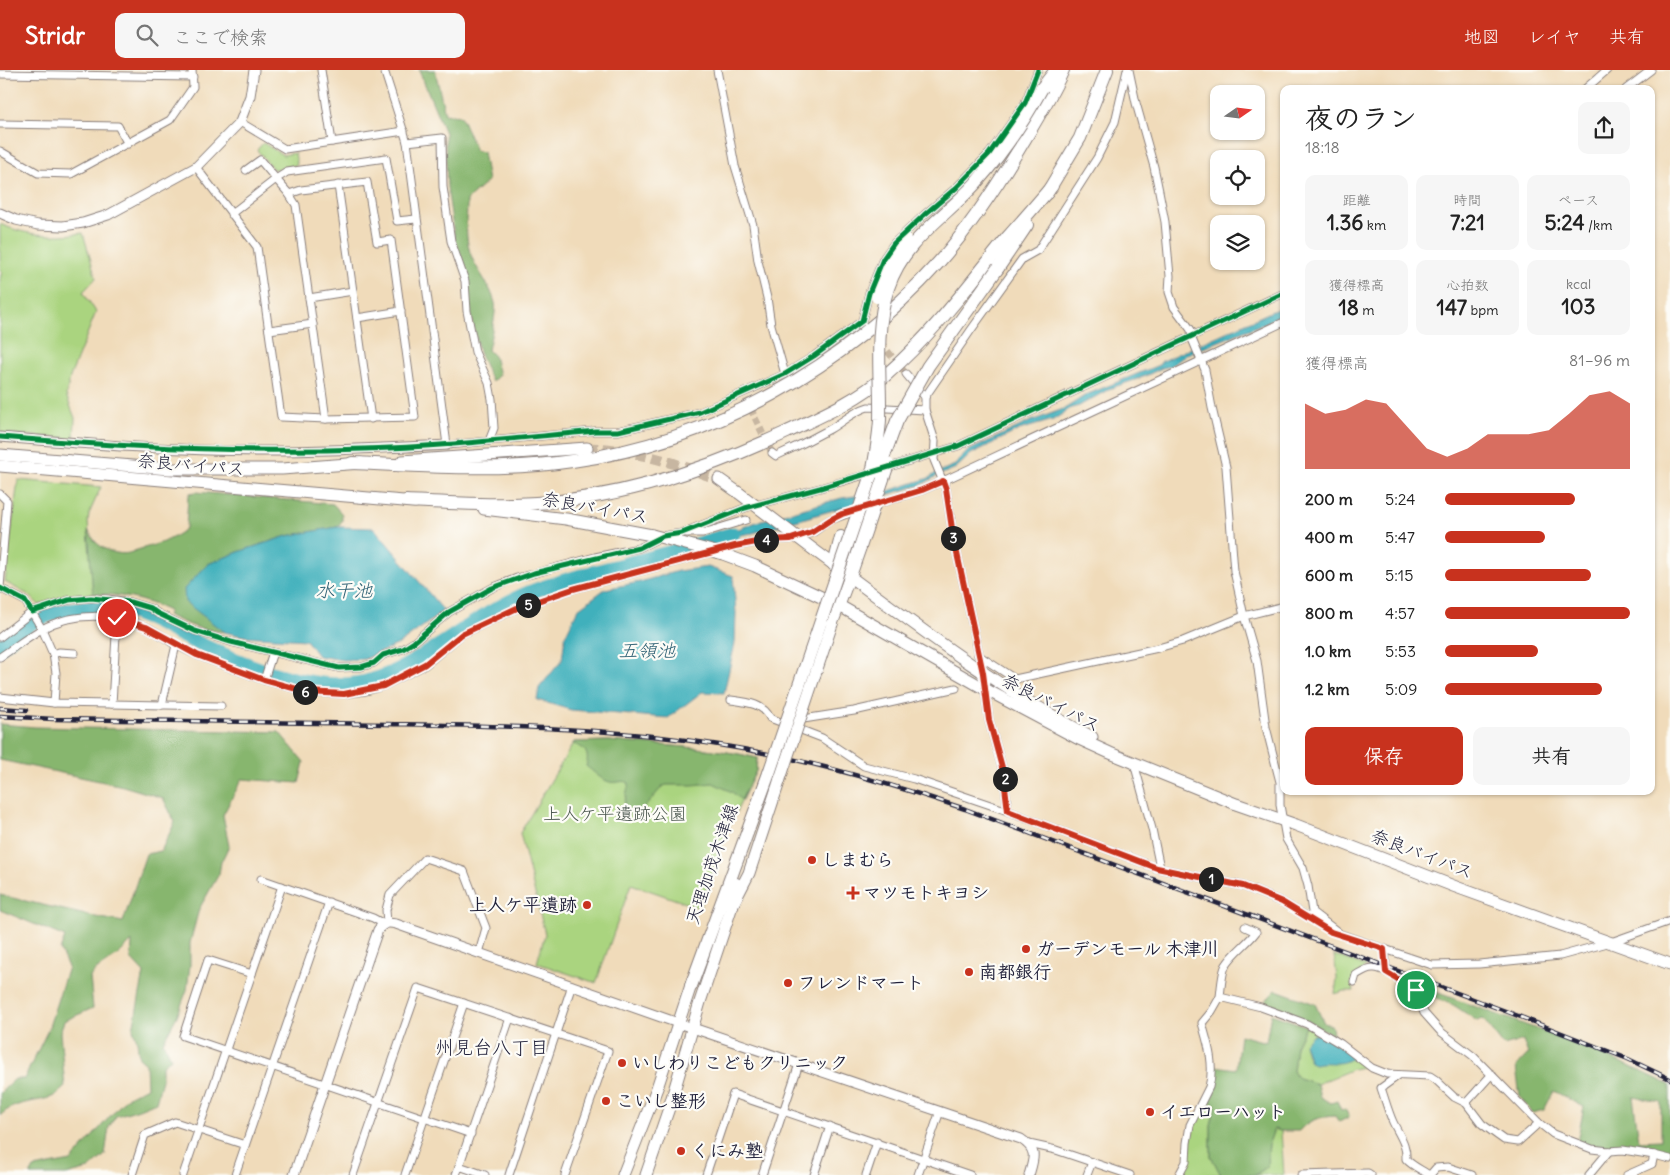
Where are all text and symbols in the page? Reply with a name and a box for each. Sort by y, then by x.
search box [115,13,465,58]
text: Stridr [25,20,85,50]
icon: search [133,21,161,49]
text: ここで検索 [173,25,268,49]
text: 地図 [1464,25,1500,48]
text: レイヤ [1528,25,1581,48]
text: 共有 [1609,25,1645,48]
north arrow [1210,85,1265,140]
map controls [1210,85,1265,270]
text: 夜のラン [1305,100,1417,136]
button: share [1578,102,1630,154]
text: 18:18 [1305,137,1340,157]
button: locate [1210,150,1265,205]
text: 距離 [1343,191,1371,209]
text: 時間 [1454,191,1482,209]
text: ペース [1558,191,1599,209]
text: 1.36 [1327,209,1363,236]
text: 7:21 [1450,209,1485,236]
text: 5:24 [1545,209,1585,236]
button: layers [1210,215,1265,270]
text: km [1363,216,1386,234]
text: /km [1585,216,1612,234]
text: kcal [1566,275,1591,293]
text: 獲得標高 [1329,276,1385,294]
text: 心拍数 [1447,276,1489,294]
text: 103 [1561,293,1596,320]
text: 18 [1338,294,1359,321]
text: 147 [1437,294,1467,321]
text: m [1359,301,1375,319]
text: bpm [1467,301,1498,319]
text: 81–96 m [1569,350,1630,370]
text: 獲得標高 [1305,353,1369,373]
street label: 奈良バイパス [136,448,246,481]
street label: 奈良バイパス [540,487,650,528]
text: 200 m [1305,489,1353,509]
text: 5:24 [1385,489,1416,509]
pin: 3 [940,526,966,550]
text: 400 m [1305,527,1353,547]
text: 5:47 [1385,527,1415,547]
pin: 4 [754,528,778,552]
text: 3 [950,529,957,547]
text: 4 [762,531,771,549]
text: 600 m [1305,565,1353,585]
text: 5:15 [1385,565,1413,585]
water label: 水干池 [315,578,373,602]
pin: 5 [516,592,540,618]
text: 5 [524,596,533,614]
pin [96,597,138,639]
text: 800 m [1305,603,1353,623]
text: 4:57 [1385,603,1415,623]
icon: check [103,604,131,632]
water label: 五領池 [618,638,676,662]
text: 1.0 km [1305,641,1351,661]
text: 5:53 [1385,641,1416,661]
street label: 奈良バイパス [998,668,1104,737]
text: 1.2 km [1305,679,1349,699]
text: 5:09 [1385,679,1418,699]
pin: 6 [292,680,318,704]
text: 6 [301,683,310,701]
button: 保存 [1305,727,1463,785]
button: 共有 [1473,727,1630,785]
pin: 2 [992,766,1018,792]
text: 2 [1002,770,1009,788]
street label: 天理加茂木津線 [680,801,743,927]
park label: 上人ケ平遺跡公園 [543,802,687,825]
street label: 奈良バイパス [1368,824,1477,884]
place label: しまむら [822,848,894,871]
marker: しまむら [806,854,818,866]
pin: 1 [1198,866,1224,892]
text: 1 [1209,870,1214,888]
place label: マツモトキヨシ [863,881,989,904]
marker: マツモトキヨシ [847,887,859,899]
place label: 上人ケ平遺跡 [469,893,577,916]
marker: 上人ケ平遺跡 [581,899,593,911]
place label: ガーデンモール 木津川 [1036,937,1220,960]
marker: ガーデンモール 木津川 [1020,943,1032,955]
place label: 南都銀行 [979,960,1051,983]
marker: 南都銀行 [963,966,975,978]
pin [1395,969,1437,1011]
place label: フレンドマート [798,971,924,994]
icon: arrive [1402,976,1430,1004]
marker: フレンドマート [782,977,794,989]
district label: 州見台八丁目 [435,1035,549,1059]
place label: いしわりこどもクリニック [632,1051,848,1074]
marker: いしわりこどもクリニック [616,1057,628,1069]
place label: こいし整形 [616,1089,706,1112]
marker: こいし整形 [600,1095,612,1107]
place label: イエローハット [1160,1100,1286,1123]
marker: イエローハット [1144,1106,1156,1118]
place label: くにみ塾 [691,1139,763,1162]
marker: くにみ塾 [675,1145,687,1157]

